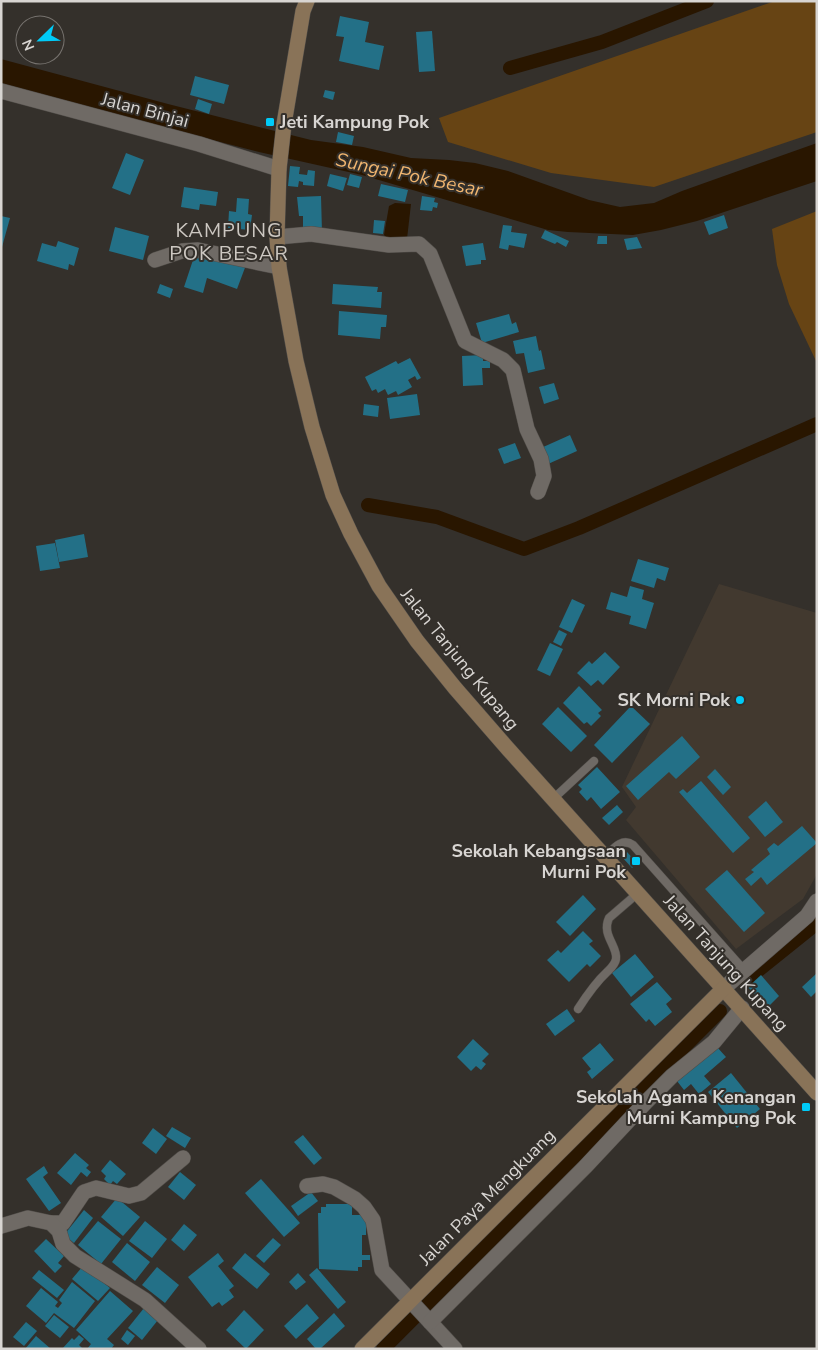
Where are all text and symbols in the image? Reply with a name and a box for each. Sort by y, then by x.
north arrow [15,15,65,65]
text: N [18,36,39,53]
street label: Jalan Binjai [98,87,191,133]
place label: Jeti Kampung Pok [279,110,429,134]
marker: Jeti Kampung Pok [264,116,276,128]
water label: Sungai Pok Besar [333,147,486,203]
district label: KAMPUNG POK BESAR [169,217,289,267]
street label: Jalan Tanjung Kupang [395,582,525,735]
place label: SK Morni Pok [618,688,730,712]
marker: SK Morni Pok [734,694,746,706]
place label: Sekolah Kebangsaan Murni Pok [452,839,626,884]
marker: Sekolah Kebangsaan Murni Pok [630,855,642,867]
street label: Jalan Tanjung Kupang [658,889,794,1036]
place label: Sekolah Agama Kenangan Murni Kampung Pok [576,1085,796,1130]
marker: Sekolah Agama Kenangan Murni Kampung Pok [800,1101,812,1113]
street label: Jalan Paya Mengkuang [413,1123,561,1271]

